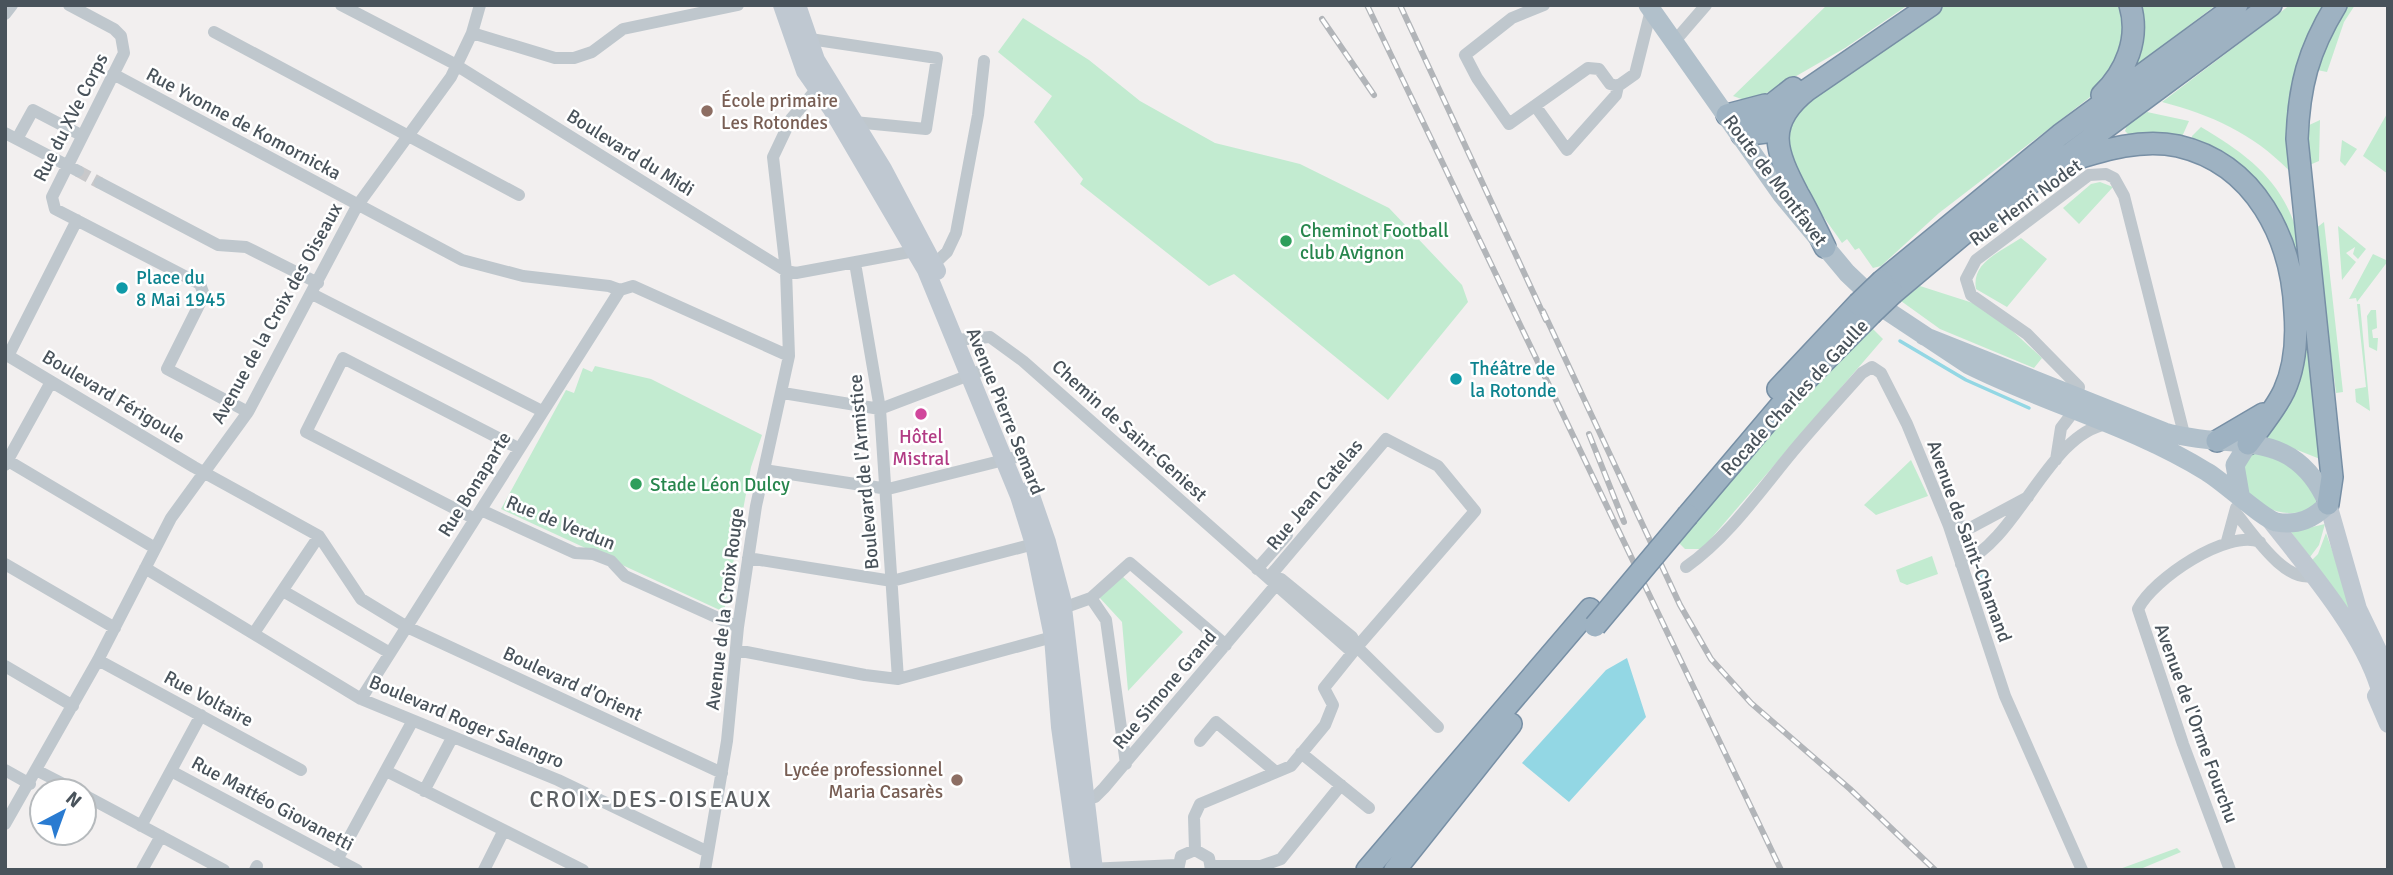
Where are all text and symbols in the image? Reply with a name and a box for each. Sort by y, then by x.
street label: Rue du XVe Corps [28,49,114,186]
street label: Rue Yvonne de Komornicka [142,62,345,185]
place label: École primaire Les Rotondes [721,89,838,135]
marker: École primaire Les Rotondes [699,103,715,119]
street label: Boulevard du Midi [562,104,699,202]
street label: Route de Montfavet [1718,110,1833,251]
street label: Rue Henri Nodet [1965,154,2087,252]
street label: Avenue de la Croix des Oiseaux [206,198,348,428]
place label: Cheminot Football club Avignon [1300,219,1449,265]
marker: Cheminot Football club Avignon [1278,233,1294,249]
place label: Place du 8 Mai 1945 [136,266,226,312]
marker: Place du 8 Mai 1945 [114,280,130,296]
street label: Rocade Charles de Gaulle [1716,314,1874,481]
street label: Avenue Pierre Semard [961,324,1050,498]
street label: Boulevard Férigoule [38,345,189,449]
street label: Chemin de Saint-Geniest [1047,355,1212,507]
place label: Théâtre de la Rotonde [1470,357,1557,403]
marker: Théâtre de la Rotonde [1448,371,1464,387]
street label: Boulevard de l'Armistice [844,373,884,571]
marker: Hôtel Mistral [913,406,929,422]
place label: Hôtel Mistral [892,425,950,471]
street label: Rue Bonaparte [433,428,517,542]
street label: Rue Jean Catelas [1261,434,1368,555]
street label: Avenue de Saint-Chamand [1921,437,2017,646]
place label: Stade Léon Dulcy [650,473,790,497]
marker: Stade Léon Dulcy [628,476,644,492]
street label: Rue de Verdun [502,490,619,556]
street label: Avenue de la Croix Rouge [701,507,749,712]
street label: Avenue de l'Orme Fourchu [2149,620,2243,826]
street label: Rue Simone Grand [1108,625,1222,754]
street label: Boulevard d'Orient [499,641,646,727]
street label: Rue Voltaire [160,665,257,732]
street label: Boulevard Roger Salengro [365,670,568,774]
street label: Rue Mattéo Giovanetti [187,751,358,857]
place label: Lycée professionnel Maria Casarès [784,758,943,804]
marker: Lycée professionnel Maria Casarès [949,772,965,788]
north arrow [28,777,98,847]
district label: CROIX-DES-OISEAUX [530,785,772,814]
text: N [61,787,86,813]

